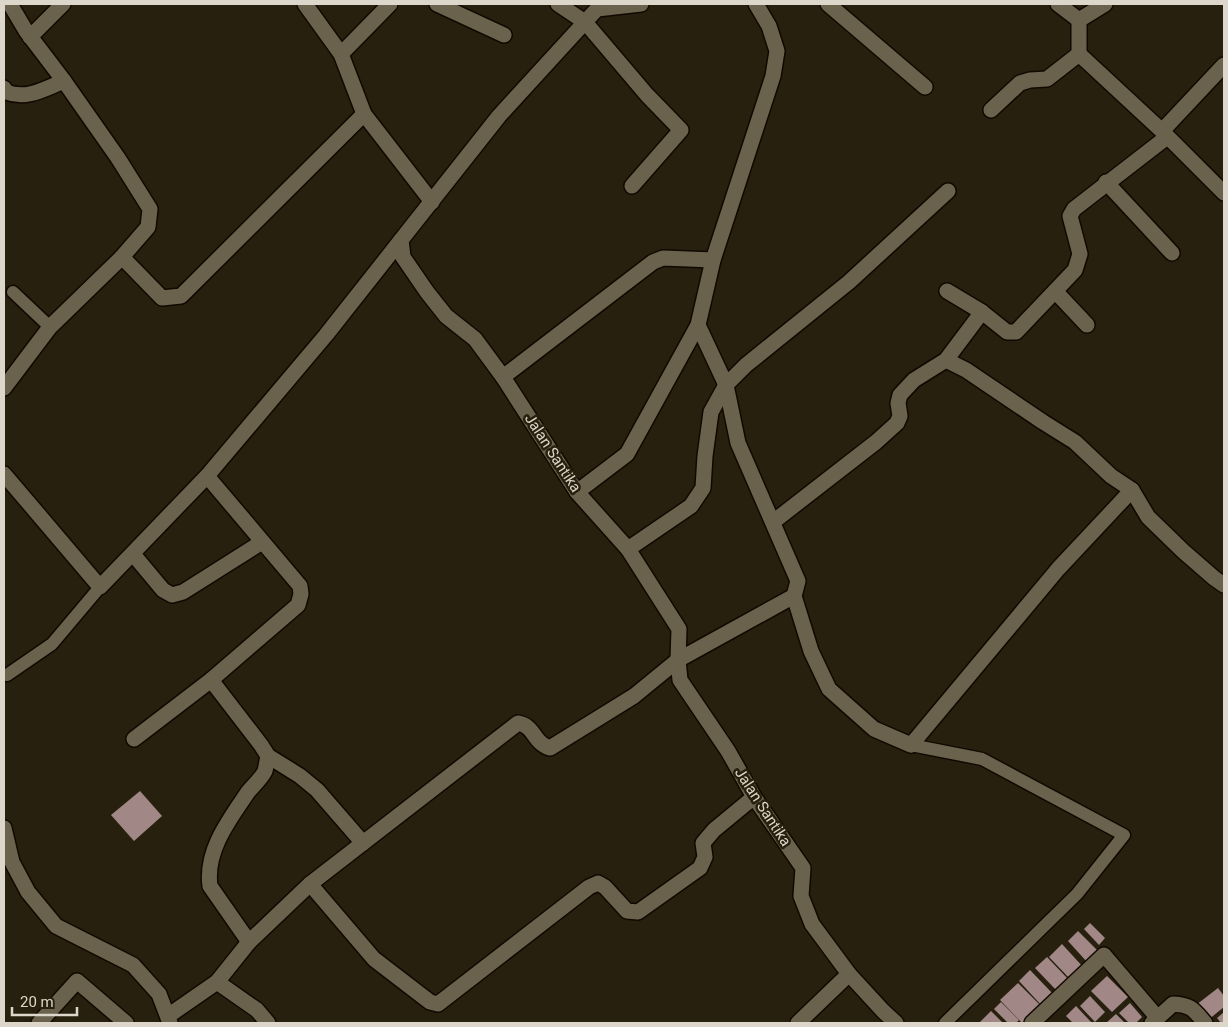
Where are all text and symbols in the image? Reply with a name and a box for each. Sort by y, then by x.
street label: Jalan Santika [521,410,585,496]
street label: Jalan Santika [731,764,795,850]
scale bar [12,984,78,1016]
text: 20 m [20,993,54,1011]

